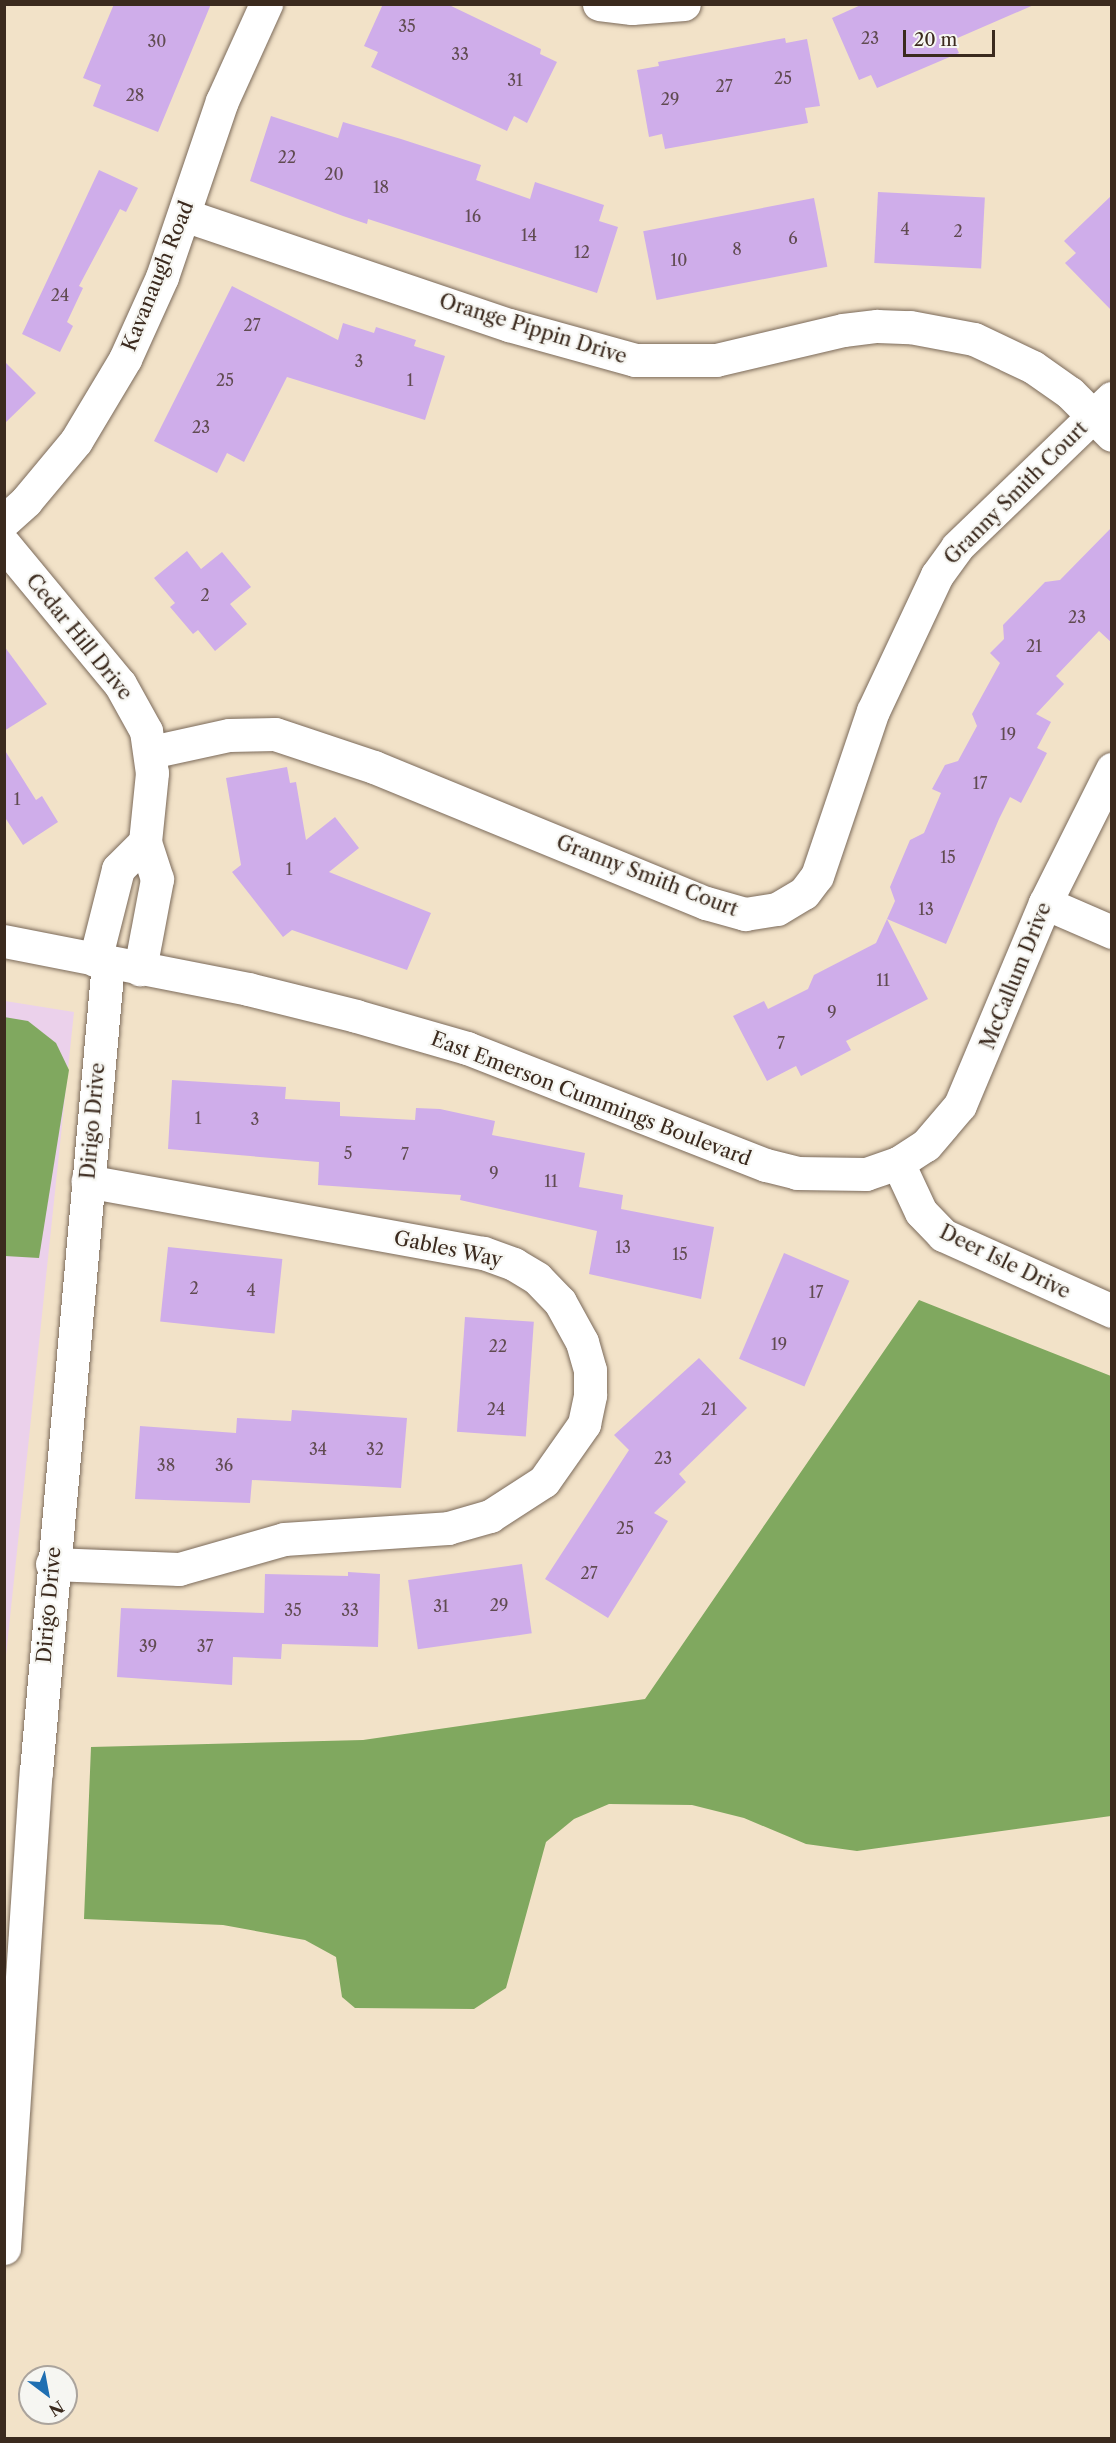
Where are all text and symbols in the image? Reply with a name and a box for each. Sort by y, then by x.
house number: 35 [398,16,416,36]
scale bar [906,18,998,56]
house number: 23 [861,28,879,48]
text: 20 m [914,29,957,51]
house number: 30 [148,31,166,51]
house number: 33 [451,44,469,64]
house number: 25 [774,68,792,88]
house number: 31 [507,70,523,90]
house number: 27 [715,76,733,96]
house number: 28 [126,85,144,105]
house number: 29 [661,89,679,109]
house number: 22 [278,147,296,167]
house number: 20 [324,164,344,184]
house number: 18 [373,177,389,197]
street label: Kavanaugh Road [117,197,199,355]
house number: 16 [465,206,481,226]
house number: 4 [900,219,910,239]
house number: 2 [953,221,963,241]
house number: 14 [521,225,537,245]
house number: 6 [788,228,798,248]
house number: 8 [732,239,742,259]
house number: 12 [574,242,590,262]
house number: 10 [671,250,687,270]
house number: 24 [51,285,69,305]
street label: Orange Pippin Drive [436,289,630,369]
house number: 27 [243,315,261,335]
house number: 3 [355,351,363,371]
house number: 25 [216,370,234,390]
house number: 1 [407,370,413,390]
street label: Granny Smith Court [939,416,1093,570]
house number: 23 [192,417,210,437]
street label: Cedar Hill Drive [21,569,137,705]
house number: 2 [200,585,210,605]
house number: 23 [1068,607,1086,627]
house number: 21 [1026,636,1042,656]
house number: 19 [1000,724,1016,744]
house number: 17 [973,773,987,793]
house number: 1 [14,789,20,809]
street label: Granny Smith Court [553,830,741,922]
house number: 15 [940,847,956,867]
house number: 1 [286,859,292,879]
house number: 13 [918,899,934,919]
street label: McCallum Drive [976,899,1056,1053]
house number: 11 [876,970,890,990]
house number: 9 [827,1002,837,1022]
street label: East Emerson Cummings Boulevard [428,1027,754,1171]
house number: 7 [777,1033,785,1053]
street label: Dirigo Drive [76,1062,110,1180]
house number: 1 [195,1108,201,1128]
house number: 3 [251,1109,259,1129]
house number: 5 [344,1143,352,1163]
house number: 7 [401,1144,409,1164]
house number: 9 [489,1163,499,1183]
house number: 11 [544,1171,558,1191]
street label: Deer Isle Drive [936,1220,1074,1304]
street label: Gables Way [391,1226,505,1272]
house number: 13 [615,1237,631,1257]
house number: 15 [672,1244,688,1264]
house number: 2 [189,1278,199,1298]
house number: 4 [246,1280,256,1300]
house number: 17 [809,1282,823,1302]
house number: 19 [771,1334,787,1354]
house number: 22 [489,1336,507,1356]
house number: 24 [487,1399,505,1419]
house number: 21 [701,1399,717,1419]
house number: 34 [309,1439,327,1459]
house number: 32 [366,1439,384,1459]
house number: 23 [654,1448,672,1468]
house number: 38 [157,1455,175,1475]
house number: 36 [215,1455,233,1475]
house number: 25 [616,1518,634,1538]
street label: Dirigo Drive [32,1546,66,1664]
house number: 27 [580,1563,598,1583]
house number: 29 [490,1595,508,1615]
house number: 31 [433,1596,449,1616]
house number: 35 [284,1600,302,1620]
house number: 33 [341,1600,359,1620]
house number: 39 [139,1636,157,1656]
house number: 37 [197,1636,213,1656]
north arrow [18,2365,78,2425]
text: N [45,2396,68,2421]

